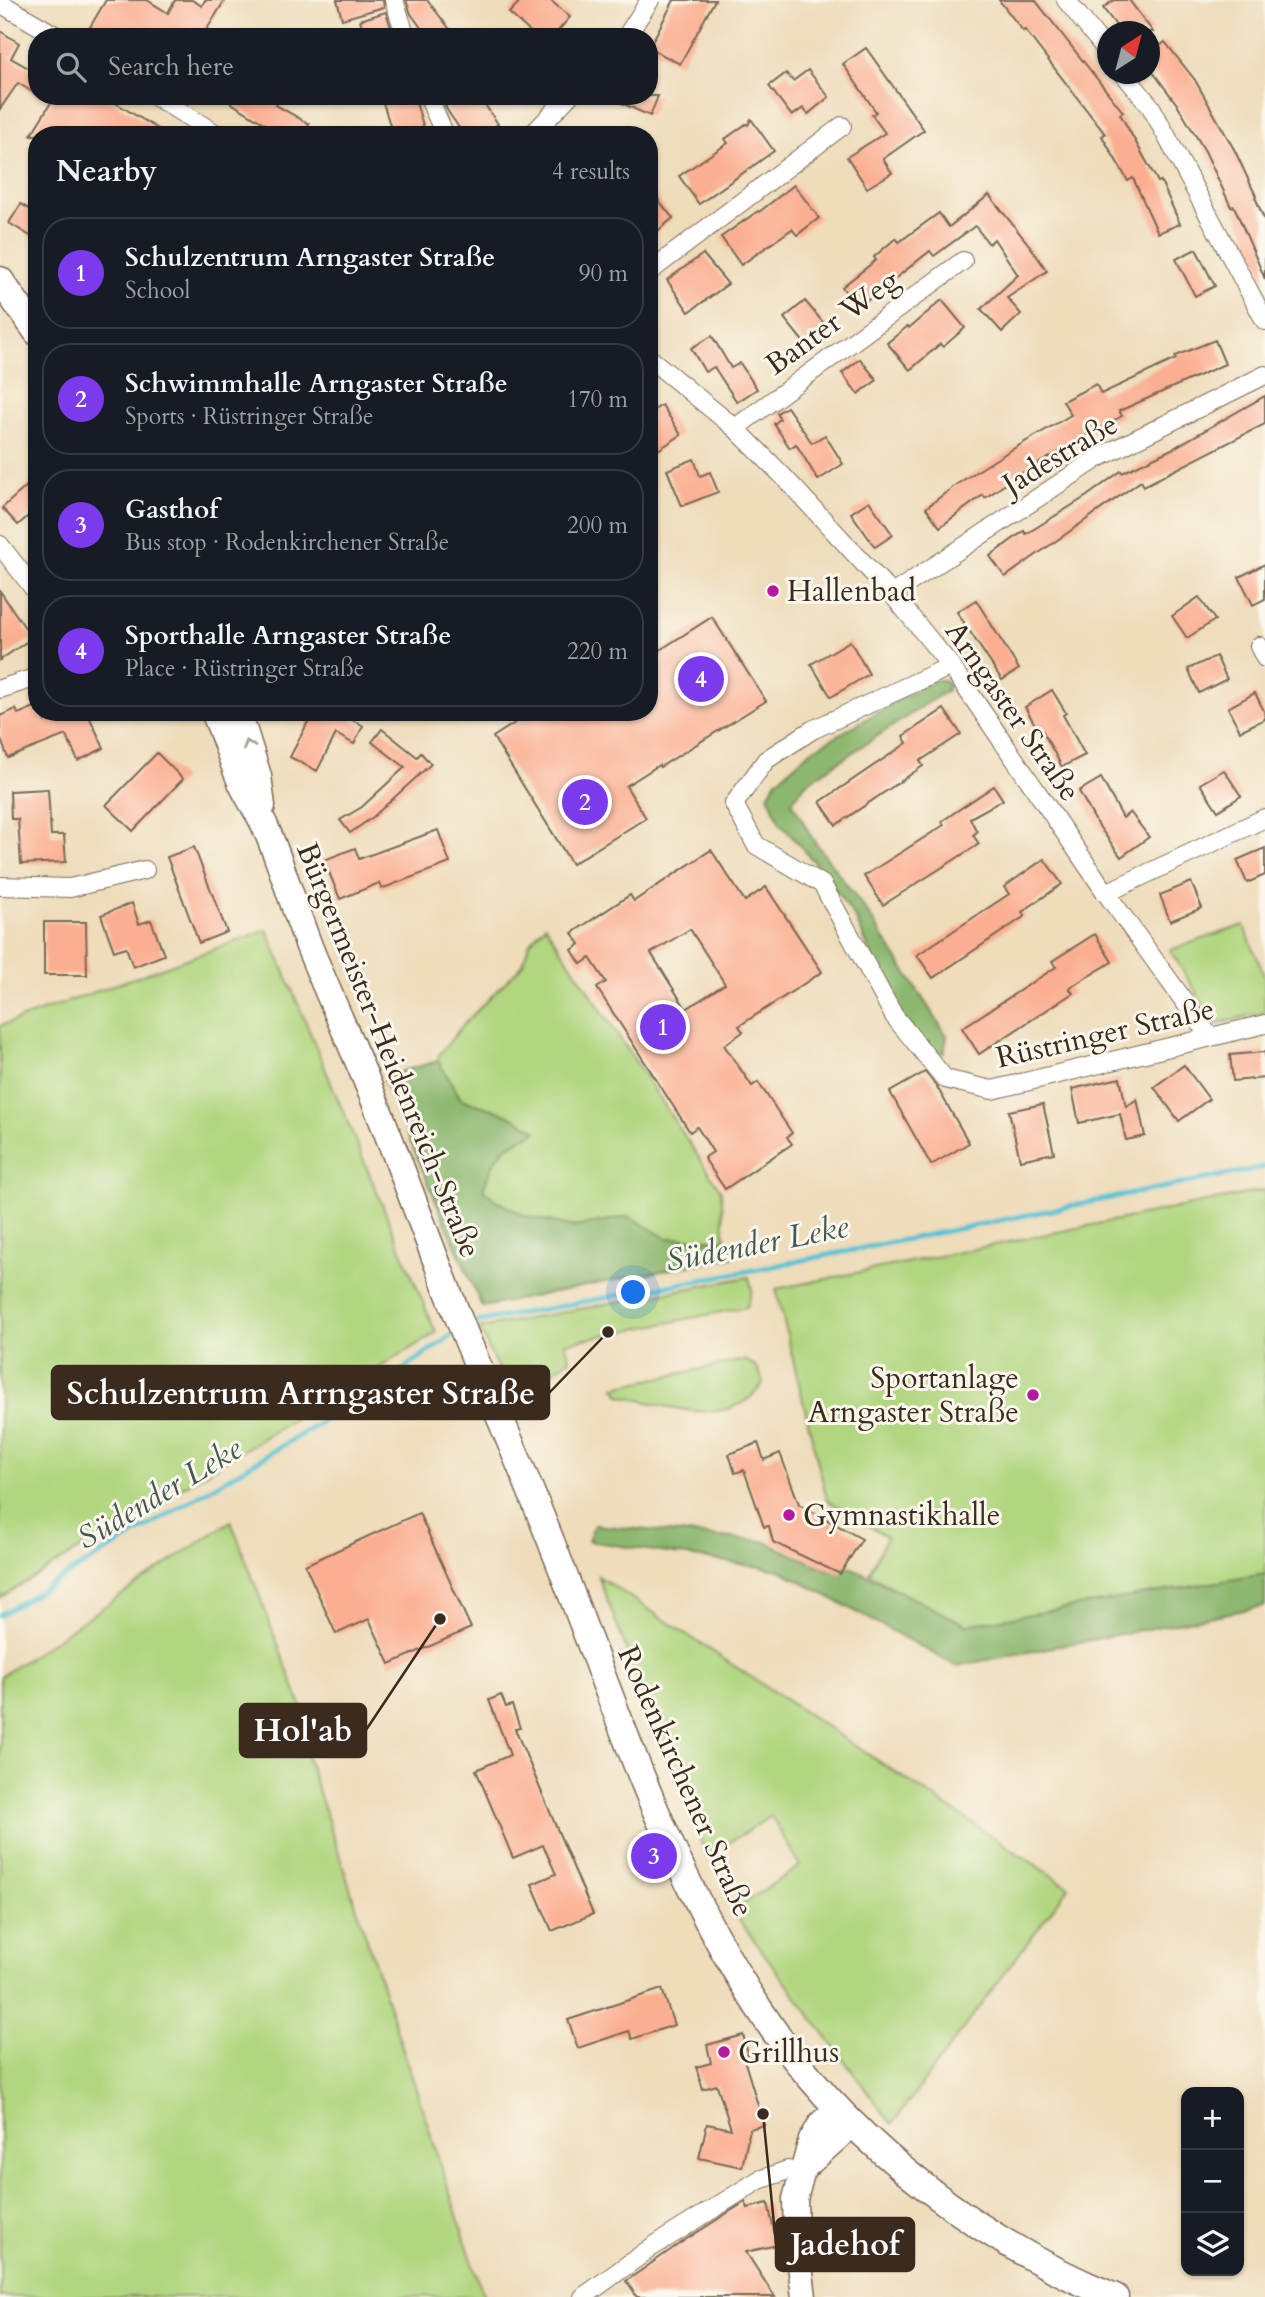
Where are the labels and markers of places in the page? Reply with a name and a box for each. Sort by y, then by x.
place label: Hallenbad [787,571,916,612]
marker: Hallenbad [765,583,781,599]
pin: 4 [678,653,724,705]
pin: 2 [562,776,608,828]
pin: 1 [640,1001,686,1053]
place label: Sportanlage Arngaster Straße [808,1358,1019,1433]
callout: Schulzentrum Arrngaster Straße [52,1366,549,1419]
marker: Sportanlage Arngaster Straße [1025,1387,1041,1403]
place label: Gymnastikhalle [803,1495,1000,1536]
marker: Gymnastikhalle [781,1507,797,1523]
callout: Hol'ab [240,1704,366,1757]
pin: 3 [631,1830,677,1882]
place label: Grillhus [738,2032,839,2073]
marker: Grillhus [716,2044,732,2060]
callout: Jadehof [776,2218,914,2271]

